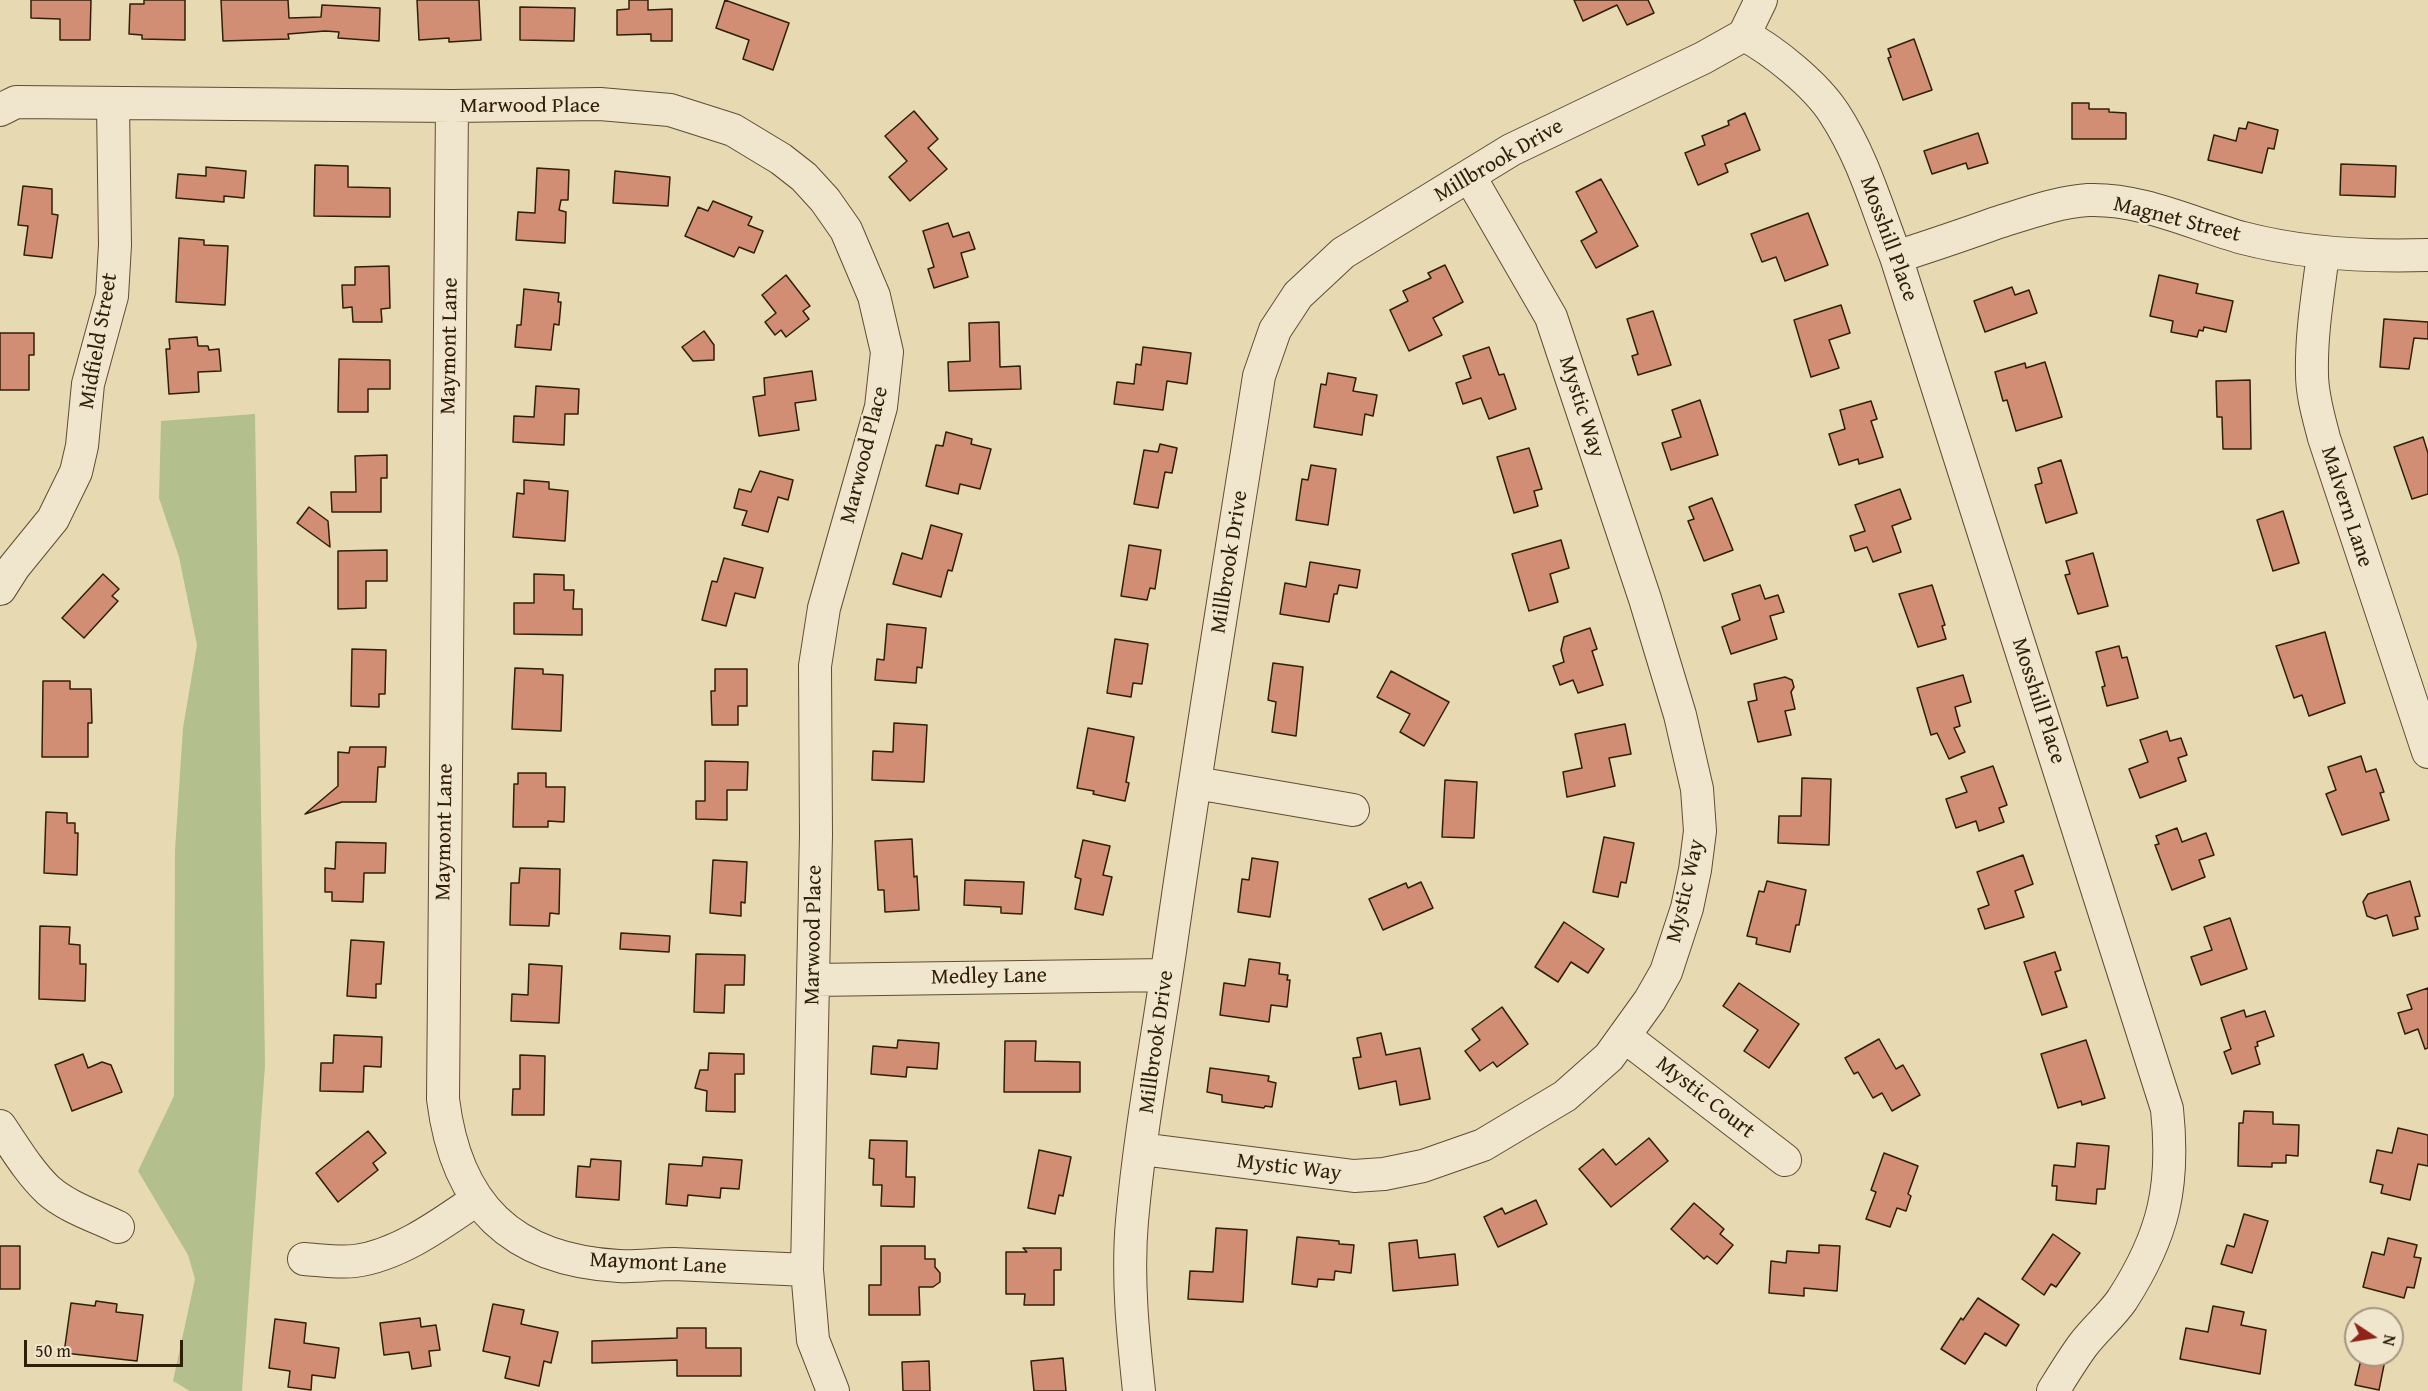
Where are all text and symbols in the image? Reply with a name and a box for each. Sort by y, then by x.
street label: Marwood Place [460,93,600,119]
street label: Millbrook Drive [1430,113,1568,209]
street label: Mosshill Place [1853,173,1923,305]
street label: Magnet Street [2111,191,2243,249]
street label: Midfield Street [74,271,124,411]
street label: Maymont Lane [436,277,464,415]
street label: Mystic Way [1552,353,1610,461]
street label: Marwood Place [835,384,895,526]
street label: Malvern Lane [2314,443,2378,571]
street label: Millbrook Drive [1206,489,1254,635]
street label: Mosshill Place [2005,635,2071,767]
street label: Maymont Lane [431,763,459,901]
street label: Mystic Way [1661,837,1711,945]
street label: Marwood Place [800,865,828,1005]
street label: Medley Lane [931,963,1047,991]
street label: Millbrook Drive [1134,969,1180,1115]
street label: Mystic Court [1650,1051,1760,1145]
street label: Mystic Way [1235,1148,1343,1188]
street label: Maymont Lane [589,1247,727,1281]
north arrow [2344,1307,2404,1367]
scale bar [27,1328,186,1366]
text: N [2377,1333,2403,1348]
text: 50 m [35,1337,71,1364]

